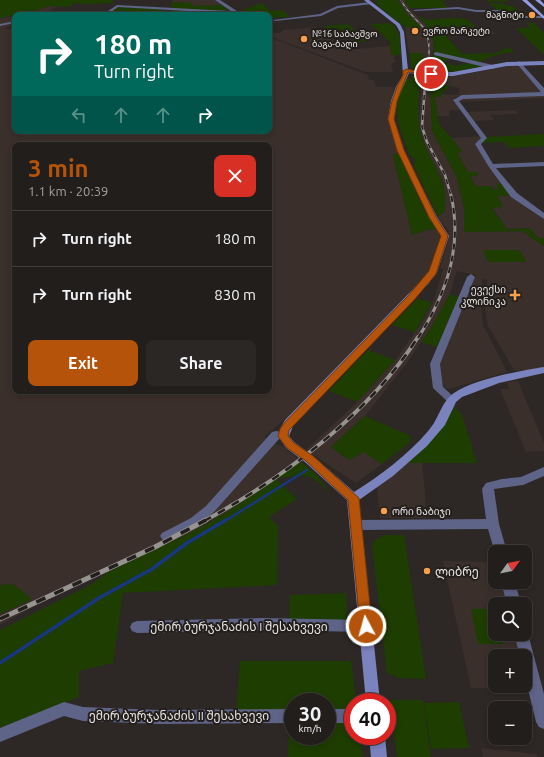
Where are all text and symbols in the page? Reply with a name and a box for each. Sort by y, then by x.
place label: მაგნიტი [486,10,524,20]
marker: მაგნიტი [527,10,537,20]
marker: ევრო მარკეტი [410,26,420,36]
place label: ევრო მარკეტი [423,26,490,36]
icon: right [28,28,80,80]
text: 180 m [94,28,172,59]
place label: №16 საბავშვო ბაგა-ბაღი [312,29,378,50]
marker: №16 საბავშვო ბაგა-ბაღი [299,34,309,44]
pin [414,57,448,91]
text: Turn right [94,61,174,81]
icon: arrive [420,63,442,85]
icon: left [68,104,90,126]
icon: ahead [110,104,132,126]
icon: ahead [152,104,174,126]
icon: right [194,104,216,126]
text: 3 min [28,155,89,182]
button: close [214,155,256,197]
text: 1.1 km · 20:39 [28,184,108,198]
icon: right [28,228,50,250]
text: Turn right [62,230,132,247]
text: 180 m [214,230,256,247]
icon: right [28,284,50,306]
place label: ევექსი კლინიკა [461,284,506,308]
text: Turn right [62,286,132,303]
text: 830 m [214,286,256,303]
marker: ევექსი კლინიკა [509,289,521,301]
button: Exit [28,340,138,386]
button: Share [146,340,256,386]
marker: ორი ნაბიჯი [379,506,389,516]
place label: ორი ნაბიჯი [392,506,451,518]
north arrow [488,545,532,589]
map controls [488,545,532,745]
place label: ლიბრე [435,565,479,580]
marker: ლიბრე [422,566,432,576]
button: search [488,597,532,641]
position arrow [345,605,387,647]
street label: ემირ ბურჯანაძის I შესახვევი [150,620,328,634]
button: + [488,649,532,693]
speed limit sign: 40 [344,693,396,745]
button: − [488,701,532,745]
text: 30 [299,702,321,725]
street label: ემირ ბურჯანაძის II შესახვევი [89,709,269,723]
text: km/h [298,723,322,734]

